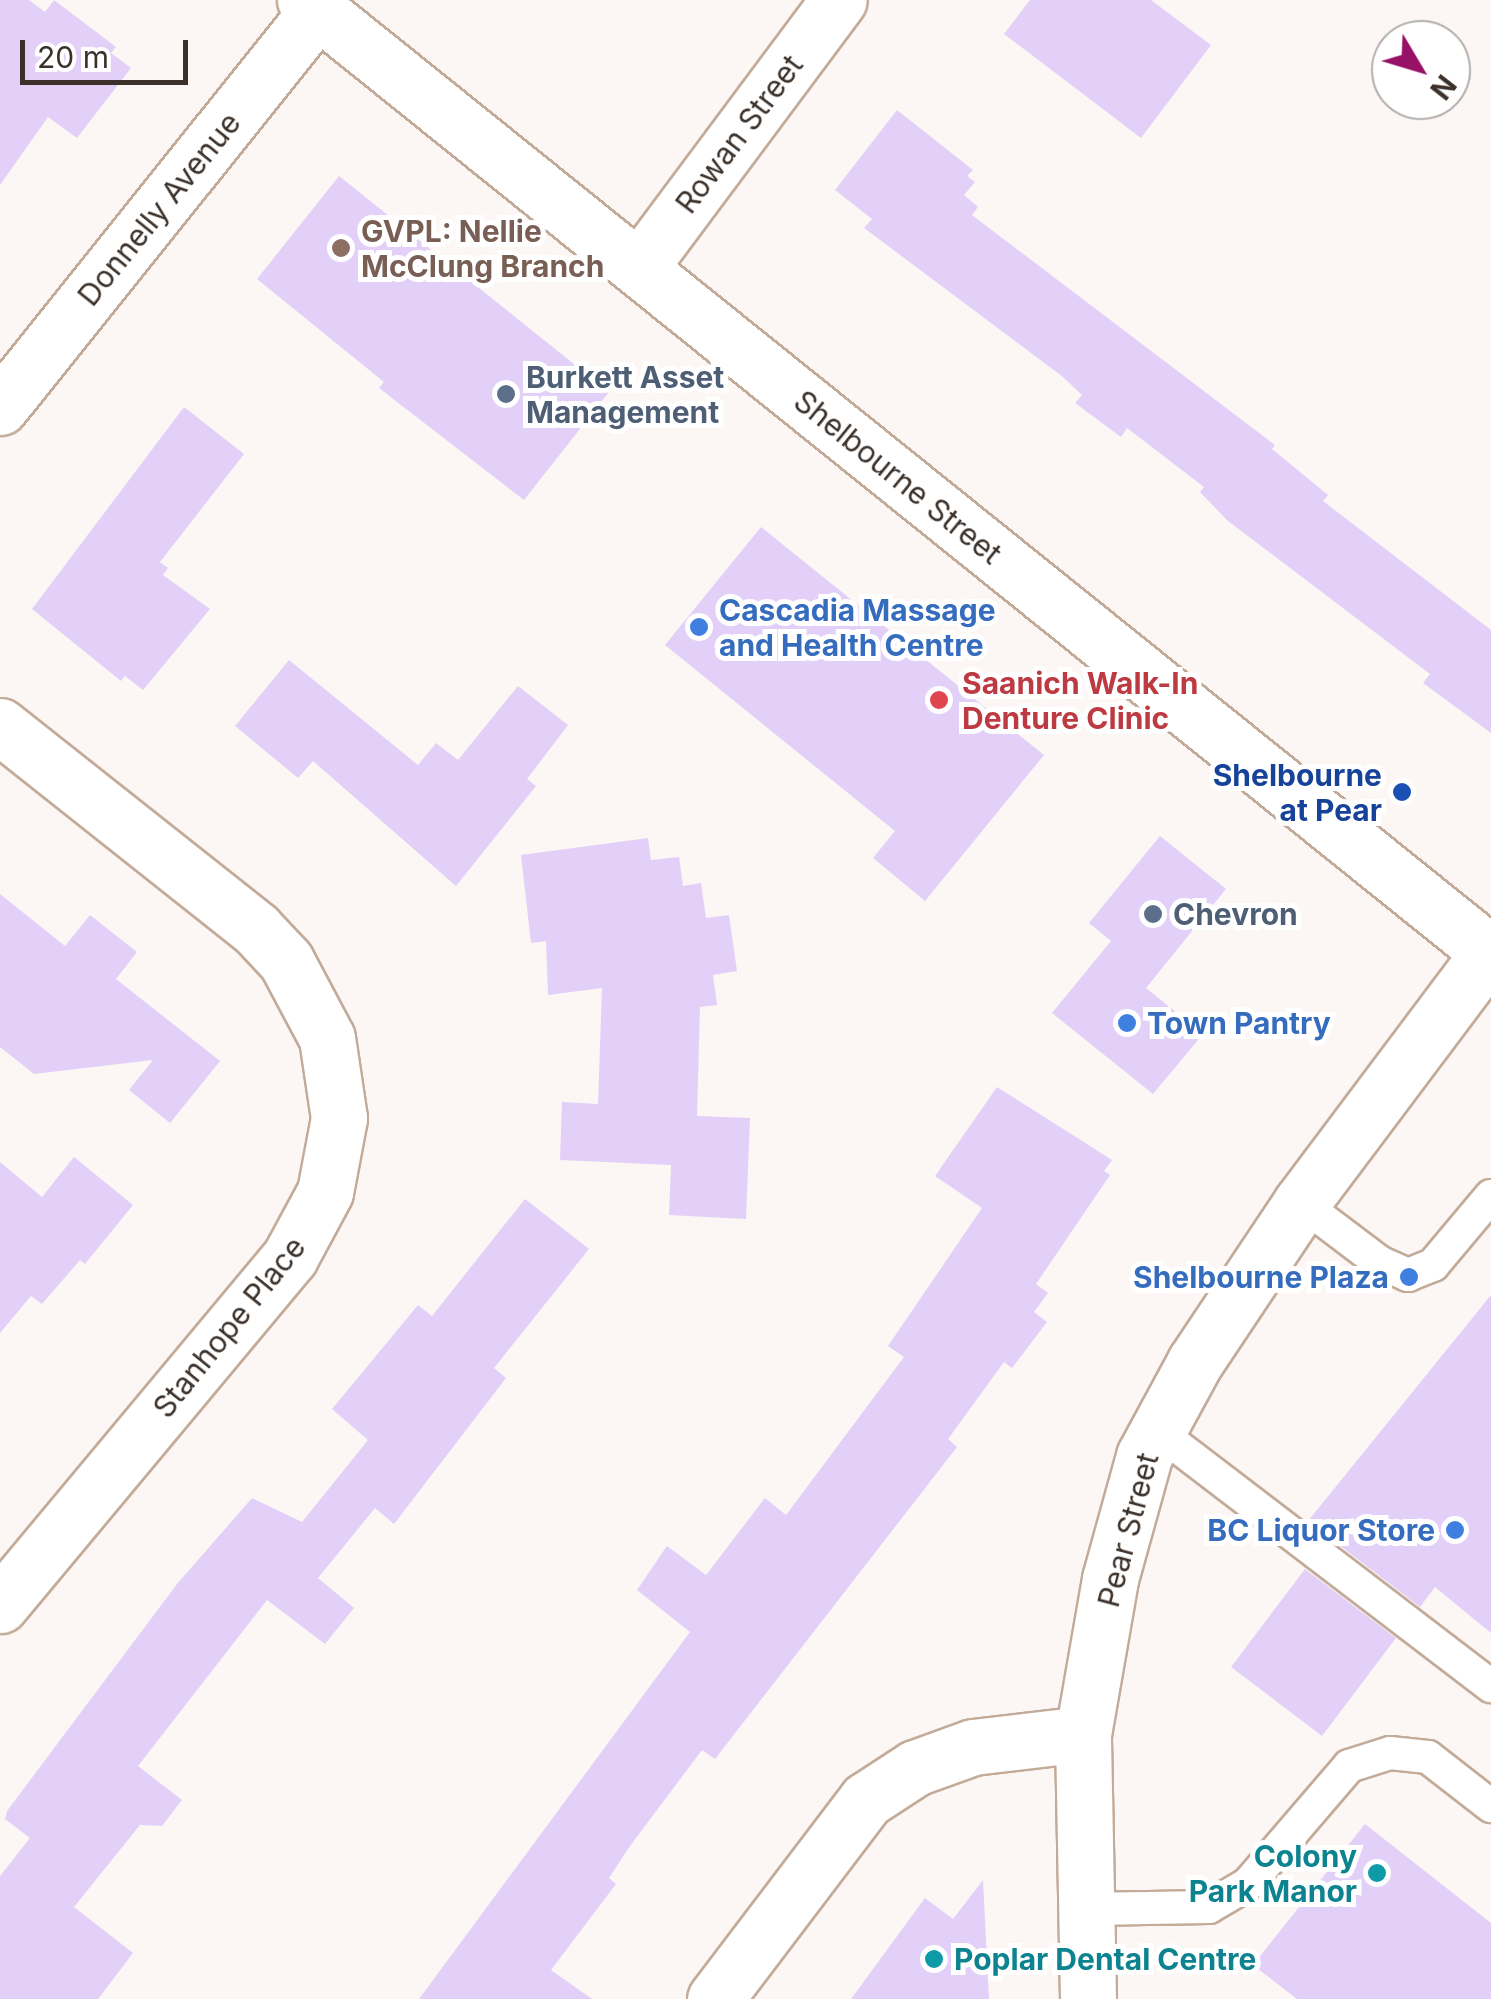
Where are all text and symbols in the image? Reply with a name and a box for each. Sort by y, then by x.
scale bar [25,20,192,82]
north arrow [1371,20,1471,120]
text: 20 m [37,39,109,75]
street label: Rowan Street [668,48,810,220]
text: N [1423,68,1463,106]
street label: Donnelly Avenue [70,105,248,313]
place label: GVPL: Nellie McClung Branch [361,213,604,284]
marker: GVPL: Nellie McClung Branch [330,237,352,259]
place label: Burkett Asset Management [526,359,724,430]
street label: Shelbourne Street [787,382,1009,572]
marker: Burkett Asset Management [495,383,517,405]
place label: Cascadia Massage and Health Centre [719,592,996,662]
marker: Cascadia Massage and Health Centre [688,616,710,638]
place label: Saanich Walk-In Denture Clinic [962,665,1198,736]
marker: Saanich Walk-In Denture Clinic [926,687,952,713]
place label: Shelbourne at Pear [1213,757,1382,828]
marker: Shelbourne at Pear [1391,781,1413,803]
place label: Chevron [1173,896,1298,932]
marker: Chevron [1142,903,1164,925]
place label: Town Pantry [1147,1005,1331,1041]
marker: Town Pantry [1116,1012,1138,1034]
street label: Stanhope Place [145,1230,313,1424]
place label: Shelbourne Plaza [1133,1259,1389,1295]
marker: Shelbourne Plaza [1398,1266,1420,1288]
street label: Pear Street [1090,1449,1166,1611]
place label: BC Liquor Store [1207,1512,1435,1548]
marker: BC Liquor Store [1444,1519,1466,1541]
place label: Colony Park Manor [1189,1838,1357,1908]
marker: Colony Park Manor [1366,1862,1388,1884]
place label: Poplar Dental Centre [954,1941,1256,1977]
marker: Poplar Dental Centre [923,1948,945,1970]

